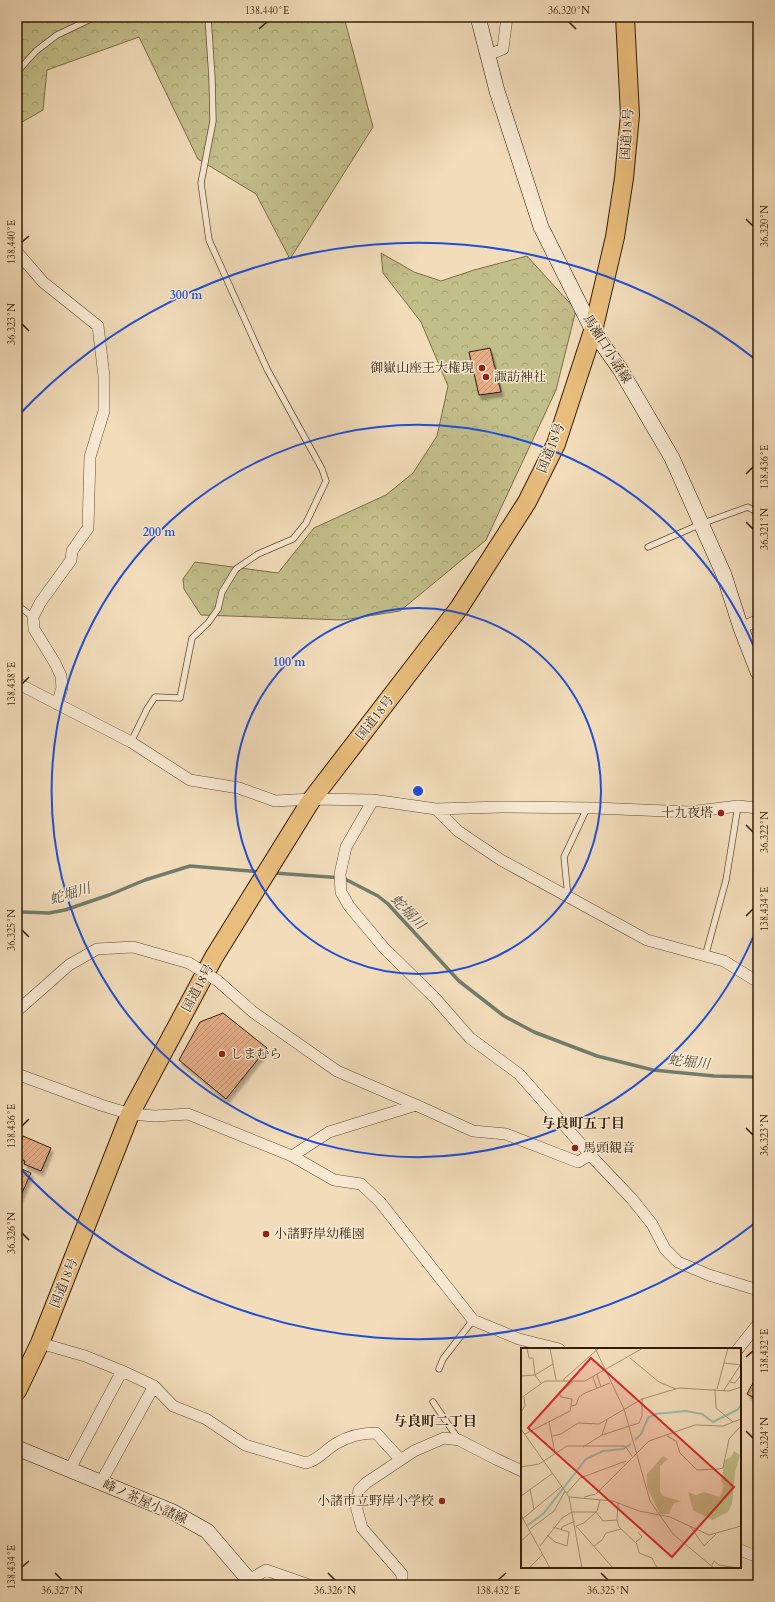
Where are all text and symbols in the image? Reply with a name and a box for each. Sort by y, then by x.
text: 138.440°E [245,4,289,18]
text: 36.320°N [548,4,590,18]
street label: 国道18号 [616,107,638,161]
text: 36.320°N [758,205,772,247]
text: 138.440°E [5,220,19,264]
text: 300 m [170,287,203,303]
text: 36.323°N [5,303,19,345]
street label: 馬瀬口小諸線 [579,311,635,387]
place label: 御嶽山座王大権現 [370,359,474,377]
marker: 御嶽山座王大権現 [477,363,487,373]
place label: 諏訪神社 [494,368,546,386]
marker: 諏訪神社 [481,372,491,382]
street label: 国道18号 [533,420,569,476]
text: 138.436°E [758,445,772,489]
text: 36.321°N [758,508,772,550]
text: 200 m [143,524,176,540]
text: 100 m [273,654,306,670]
text: 138.438°E [5,662,19,706]
street label: 国道18号 [352,692,398,744]
centre of rings [411,784,425,798]
place label: 十九夜塔 [661,804,713,822]
marker: 十九夜塔 [716,808,726,818]
text: 36.322°N [758,811,772,853]
water label: 蛇堀川 [47,878,95,909]
text: 138.434°E [758,887,772,931]
water label: 蛇堀川 [386,890,431,935]
text: 36.325°N [5,909,19,951]
street label: 国道18号 [178,961,218,1015]
place label: しまむら [230,1045,282,1063]
marker: しまむら [217,1049,227,1059]
water label: 蛇堀川 [667,1050,713,1074]
text: 138.436°E [5,1104,19,1148]
district label: 与良町五丁目 [541,1114,625,1133]
text: 36.323°N [758,1114,772,1156]
place label: 馬頭観音 [583,1139,635,1157]
marker: 馬頭観音 [570,1143,580,1153]
text: 36.326°N [5,1212,19,1254]
place label: 小諸野岸幼稚園 [274,1225,365,1243]
marker: 小諸野岸幼稚園 [261,1229,271,1239]
street label: 国道18号 [46,1255,82,1311]
text: 138.432°E [758,1329,772,1373]
inset map [521,1348,741,1568]
district label: 与良町二丁目 [393,1412,477,1431]
text: 36.324°N [758,1417,772,1459]
street label: 峰ノ茶屋小諸線 [100,1475,190,1529]
place label: 小諸市立野岸小学校 [317,1492,434,1510]
marker: 小諸市立野岸小学校 [437,1496,447,1506]
text: 138.434°E [5,1545,19,1589]
text: 36.327°N [41,1584,83,1598]
text: 36.326°N [314,1584,356,1598]
text: 138.432°E [476,1584,520,1598]
text: 36.325°N [587,1584,629,1598]

